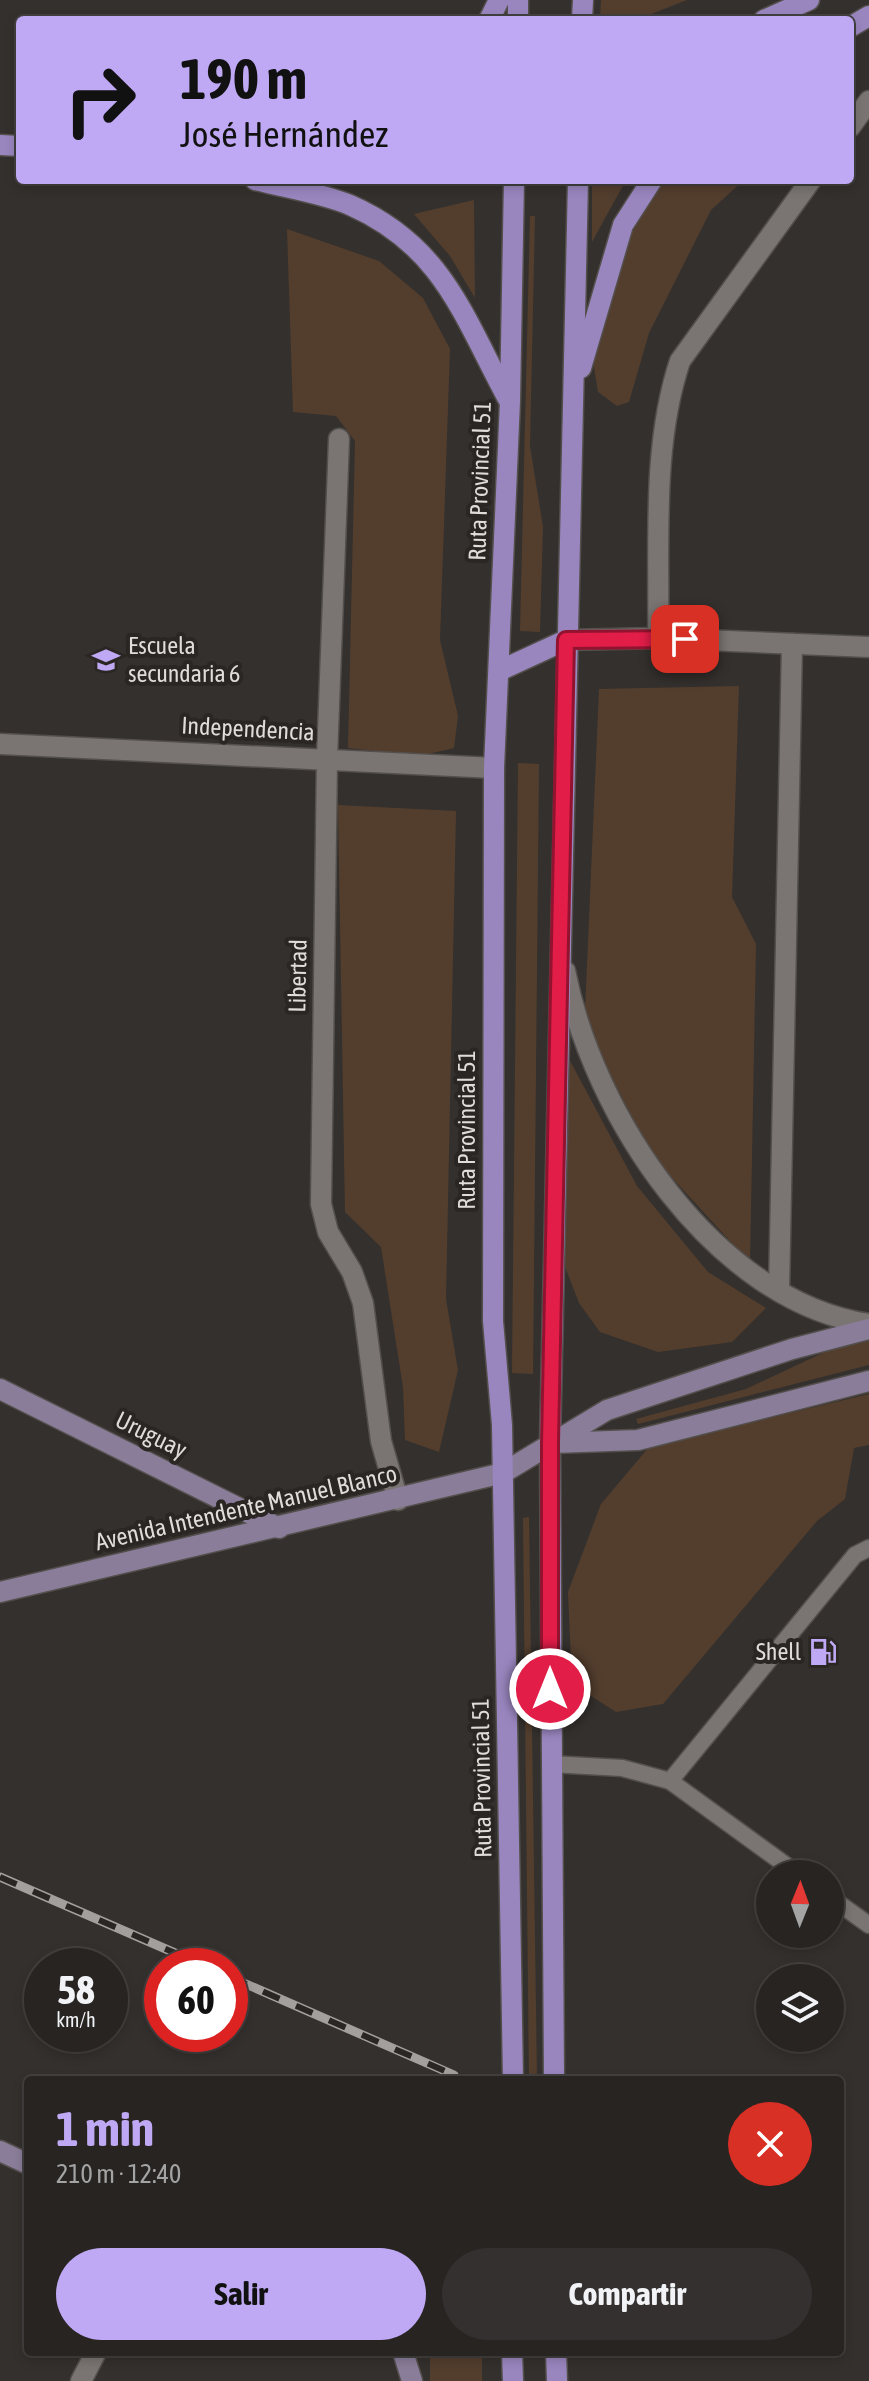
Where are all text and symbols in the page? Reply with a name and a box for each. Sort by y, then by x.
text: 190 m [180,47,307,111]
icon: right [48,48,152,152]
text: José Hernández [180,113,388,155]
street label: Ruta Provincial 51 [463,401,496,561]
pin [651,605,719,673]
icon: arrive [663,617,707,661]
place label: Escuela secundaria 6 [128,632,240,687]
school or university icon: Escuela secundaria 6 [91,645,121,675]
street label: Independencia [181,712,315,745]
street label: Libertad [283,939,312,1013]
street label: Ruta Provincial 51 [453,1050,480,1210]
street label: Uruguay [111,1406,191,1463]
street label: Avenida Intendente Manuel Blanco [92,1460,399,1555]
fuel station icon: Shell [808,1637,838,1667]
place label: Shell [756,1638,802,1665]
position arrow [508,1647,592,1731]
street label: Ruta Provincial 51 [467,1698,496,1858]
north arrow [756,1860,844,1948]
map controls [756,1860,844,2052]
speed limit sign: 60 [144,1948,248,2052]
button: layers [756,1964,844,2052]
text: 58 [57,1967,95,2012]
text: km/h [56,2008,96,2031]
text: 1 min [56,2101,154,2156]
button: close [728,2102,812,2186]
text: 210 m · 12:40 [56,2159,181,2189]
button: Salir [56,2248,426,2340]
button: Compartir [442,2248,812,2340]

